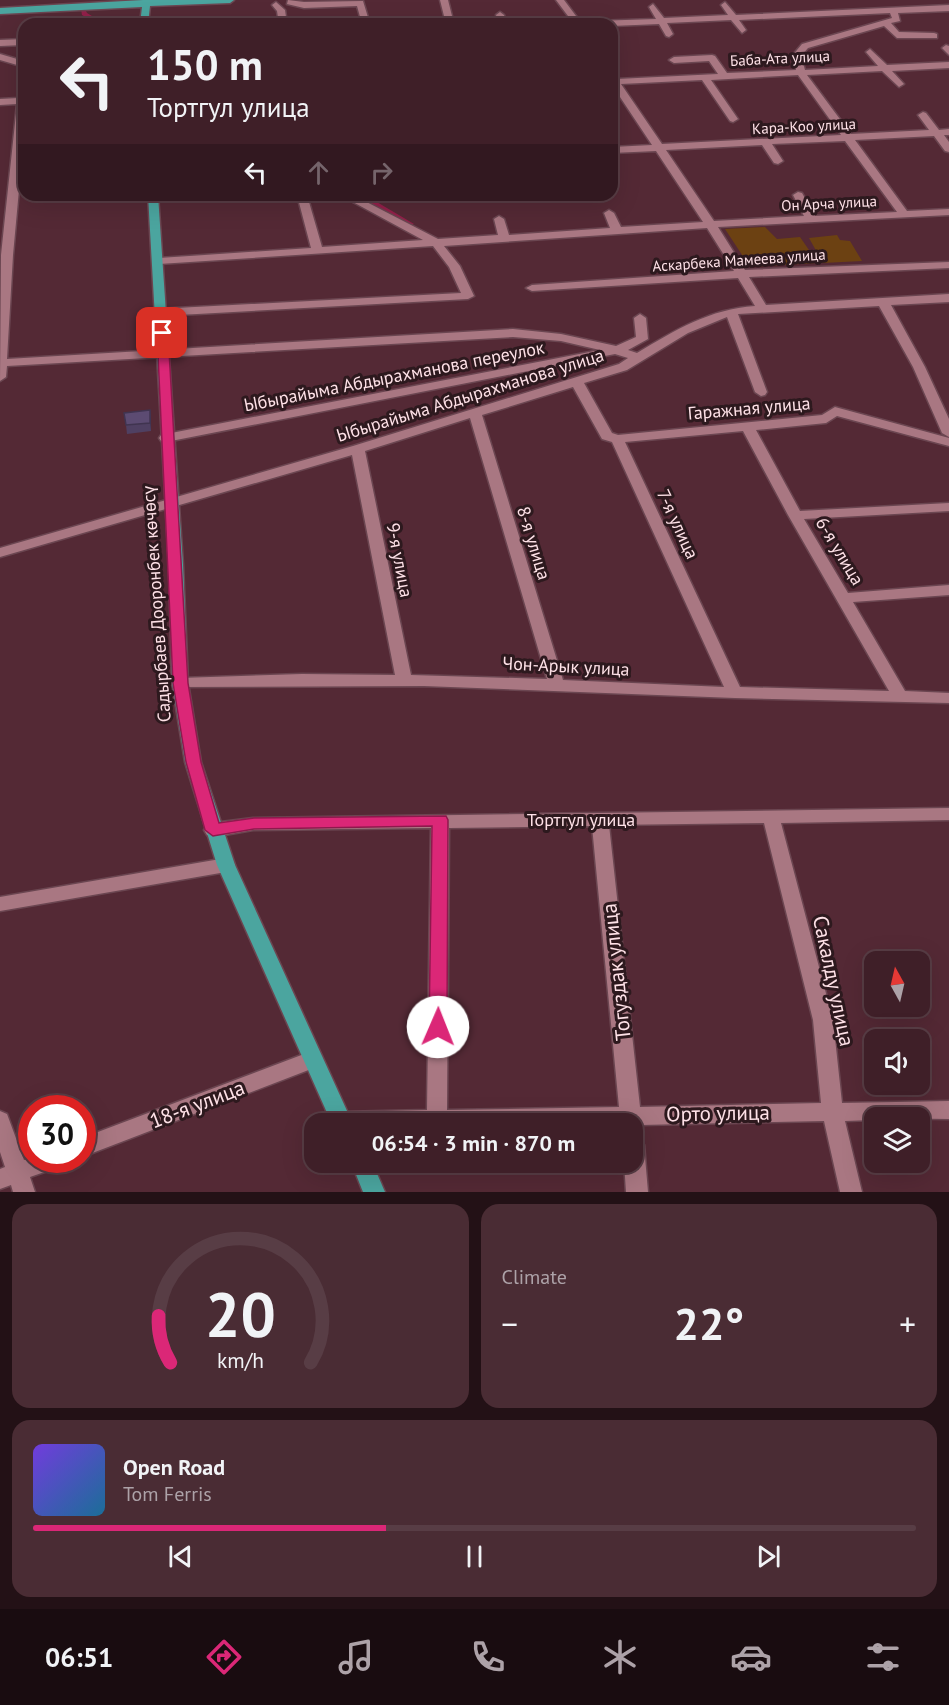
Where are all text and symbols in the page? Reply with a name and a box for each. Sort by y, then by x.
text: 150 m [147,37,263,92]
icon: left [48,42,126,120]
street label: Баба-Ата улица [730,46,830,70]
text: Тортгул улица [147,90,310,124]
street label: Кара-Коо улица [752,114,856,138]
icon: left [239,156,272,189]
icon: ahead [302,156,335,189]
icon: right [365,156,398,189]
street label: Он Арча улица [781,191,877,215]
street label: Аскарбека Мамеева улица [652,244,826,276]
pin [136,307,187,358]
icon: arrive [145,316,178,349]
street label: Ыбырайыма Абдырахманова переулок [242,335,547,416]
street label: Ыбырайыма Абдырахманова улица [333,343,607,447]
street label: Гаражная улица [687,391,811,425]
street label: Садырбаев Дооронбек көчөсү [136,485,176,723]
street label: 7-я улица [652,485,704,563]
street label: 8-я улица [512,504,556,582]
street label: 6-я улица [811,513,869,589]
street label: 9-я улица [382,521,418,599]
street label: Чон-Арык улица [502,651,630,681]
street label: Тортгул улица [527,808,635,831]
street label: Тогуздак улица [595,902,637,1042]
street label: Сакалду улица [807,913,861,1049]
north arrow [864,951,930,1017]
map controls [864,951,930,1173]
position arrow [406,995,470,1059]
button: sound [864,1029,930,1095]
street label: 18-я улица [146,1074,248,1134]
speed limit sign: 30 [18,1095,96,1173]
street label: Орто улица [666,1099,770,1127]
button: layers [864,1107,930,1173]
text: 06:54 · 3 min · 870 m [372,1129,575,1157]
text: Climate [502,1264,567,1290]
text: 20 [205,1273,276,1354]
text: 22° [673,1294,744,1352]
text: − [502,1302,518,1345]
text: + [899,1302,916,1345]
text: km/h [217,1346,264,1374]
text: Open Road [123,1453,225,1481]
text: Tom Ferris [123,1481,212,1507]
icon: previous [164,1540,197,1573]
icon: pause [458,1540,491,1573]
icon: next [752,1540,785,1573]
icon: directions [203,1636,245,1678]
icon: music [335,1636,377,1678]
icon: phone [467,1636,509,1678]
icon: climate [599,1636,641,1678]
icon: car [730,1636,772,1678]
icon: filters [862,1636,904,1678]
text: 06:51 [45,1640,113,1674]

